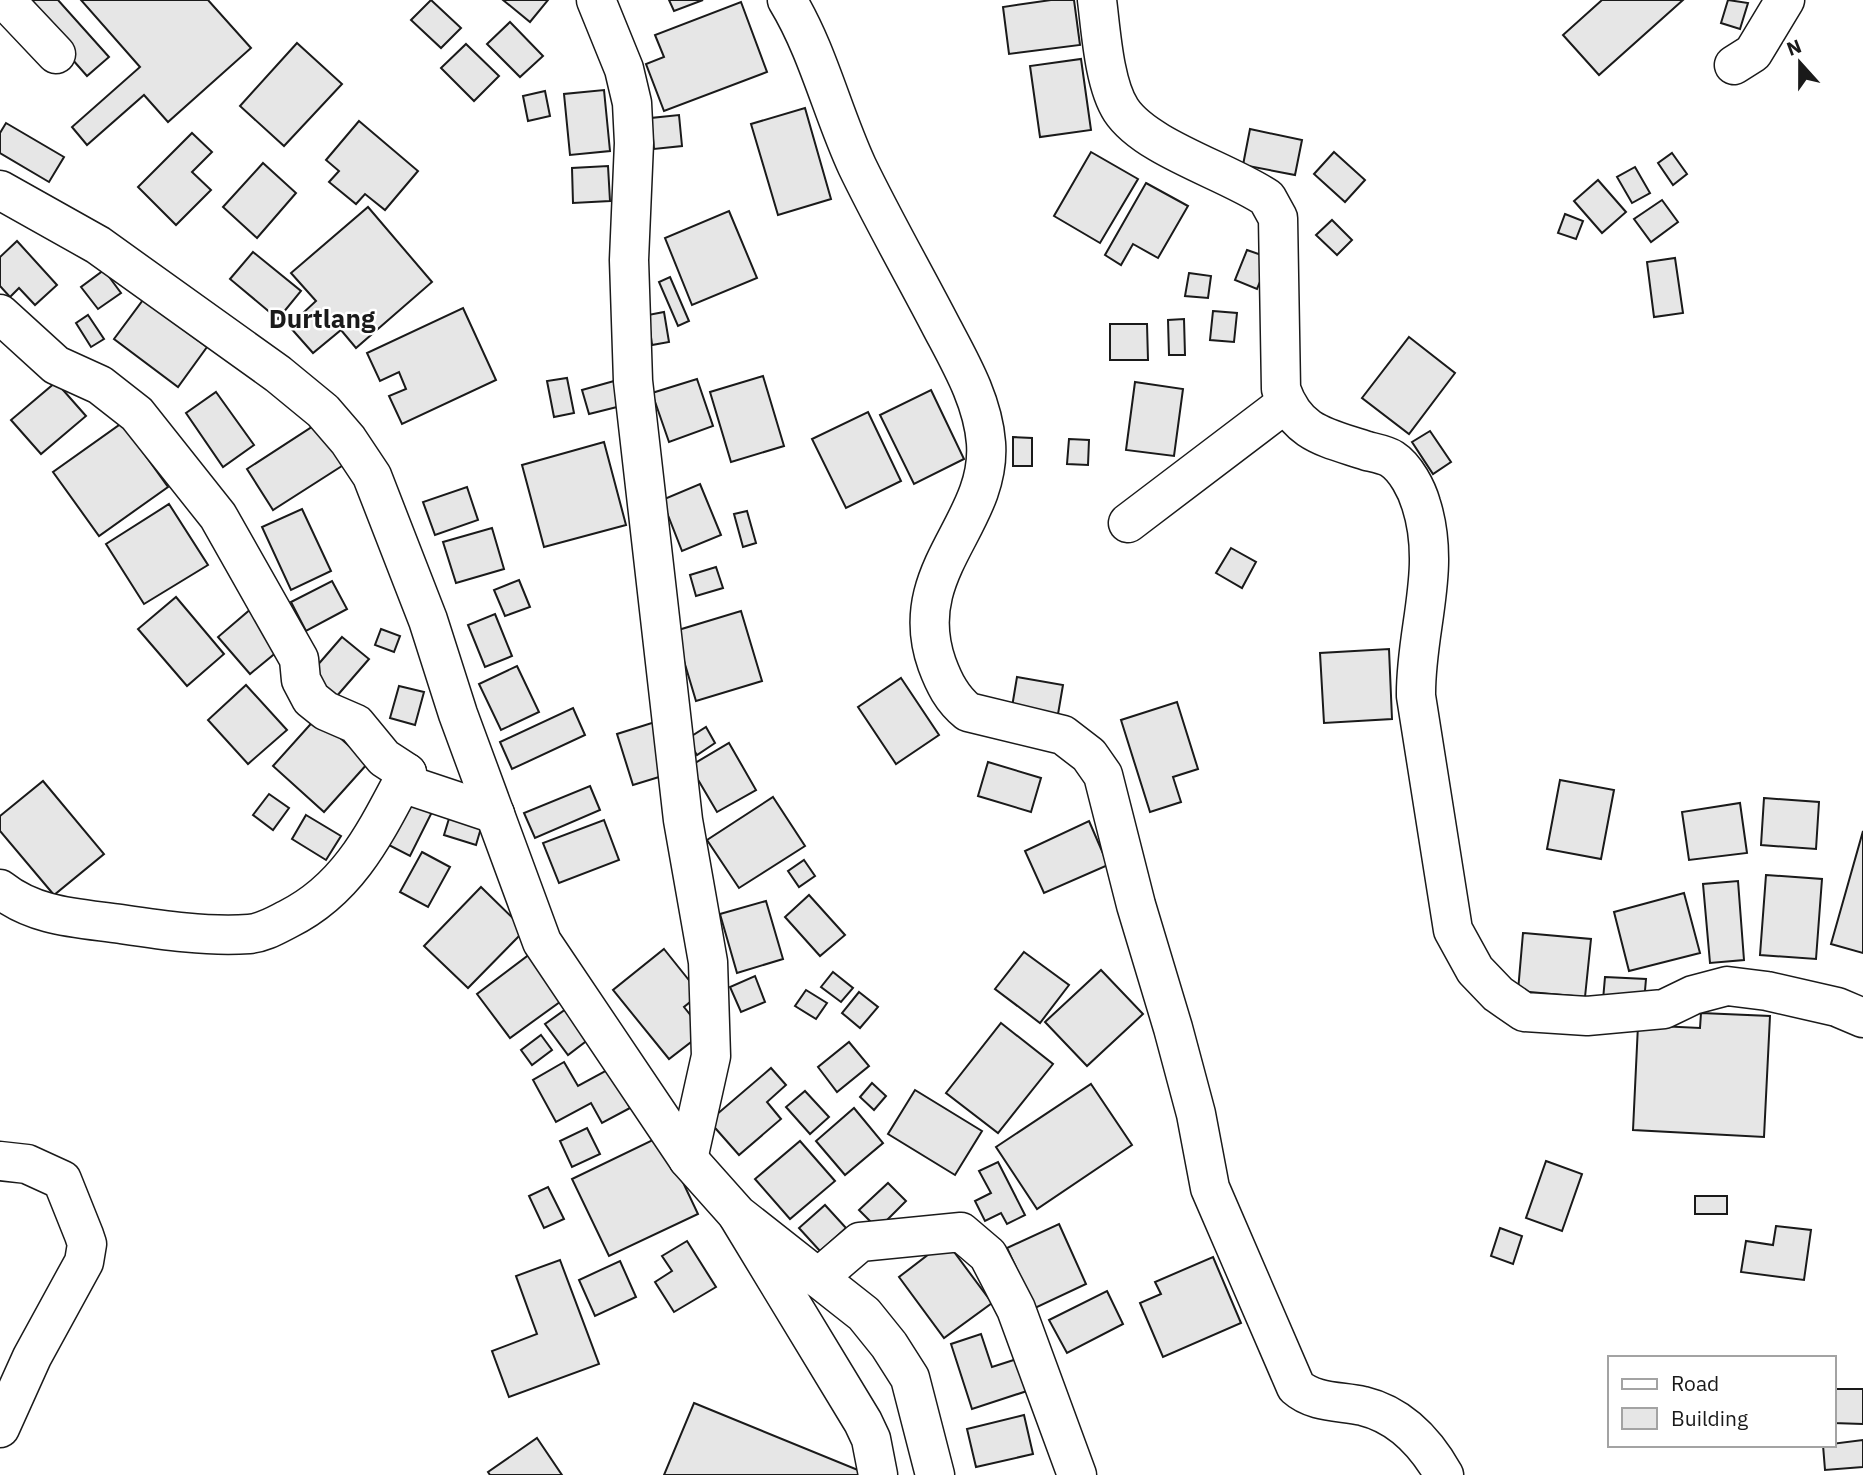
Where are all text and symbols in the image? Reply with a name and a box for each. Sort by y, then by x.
north arrow [1765,28,1835,98]
text: N [1783,33,1805,61]
district label: Durtlang [269,301,376,335]
legend [1608,1356,1835,1447]
text: Road [1671,1369,1719,1397]
text: Building [1671,1404,1748,1432]

